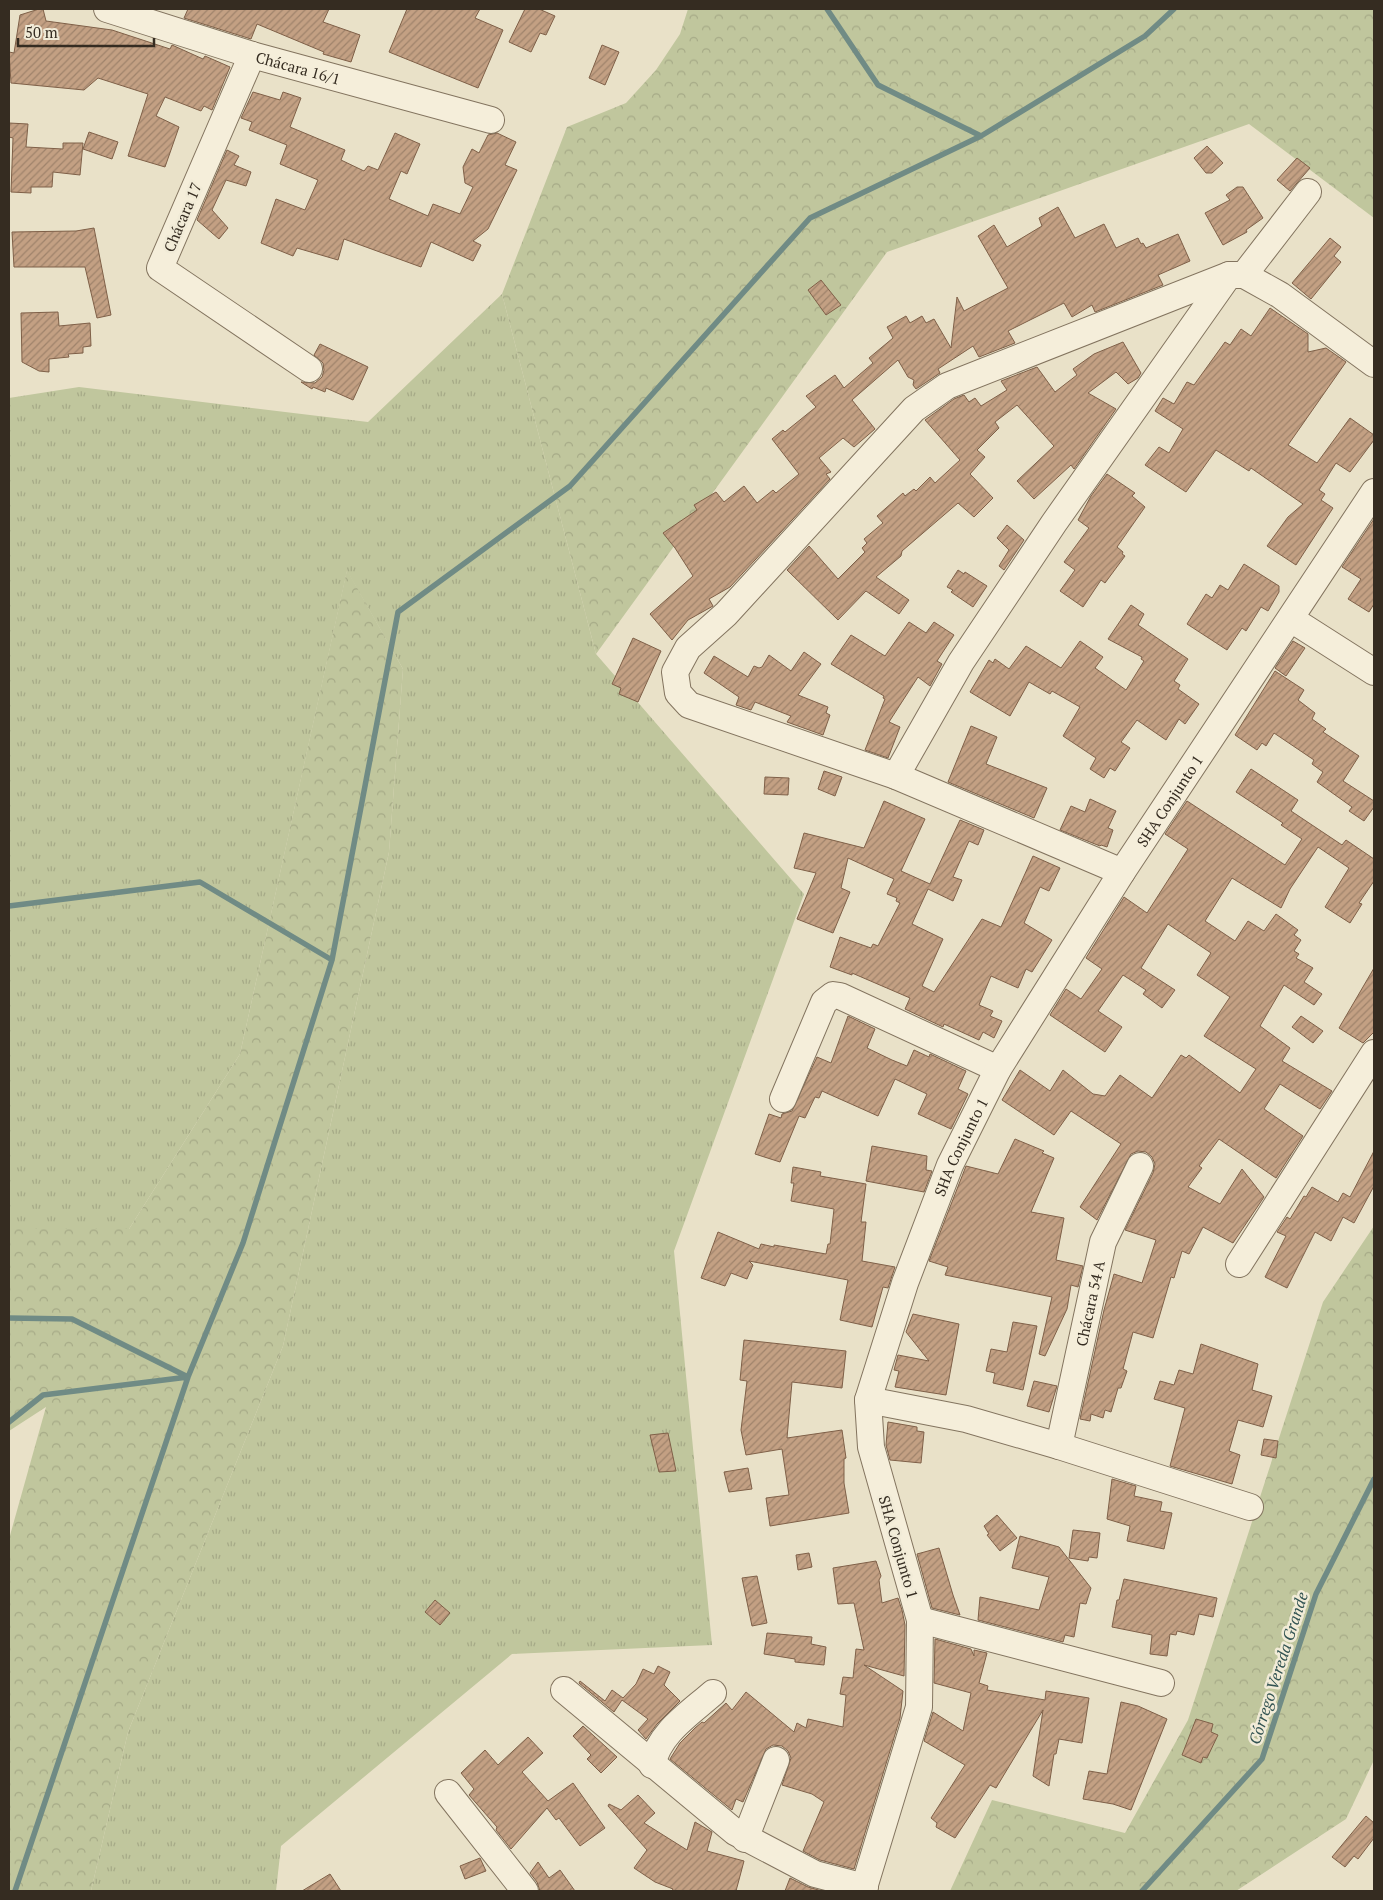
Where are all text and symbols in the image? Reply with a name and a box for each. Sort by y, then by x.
scale bar [18,15,154,47]
text: 50 m [25,22,58,42]
street label: Chácara 16/1 [254,47,343,89]
street label: Chácara 17 [158,179,206,255]
street label: SHA Conjunto 1 [1132,751,1207,851]
street label: SHA Conjunto 1 [929,1094,992,1199]
street label: Chácara 54 A [1071,1258,1109,1348]
street label: SHA Conjunto 1 [875,1493,923,1601]
water label: Córrego Vereda Grande [1243,1589,1313,1747]

